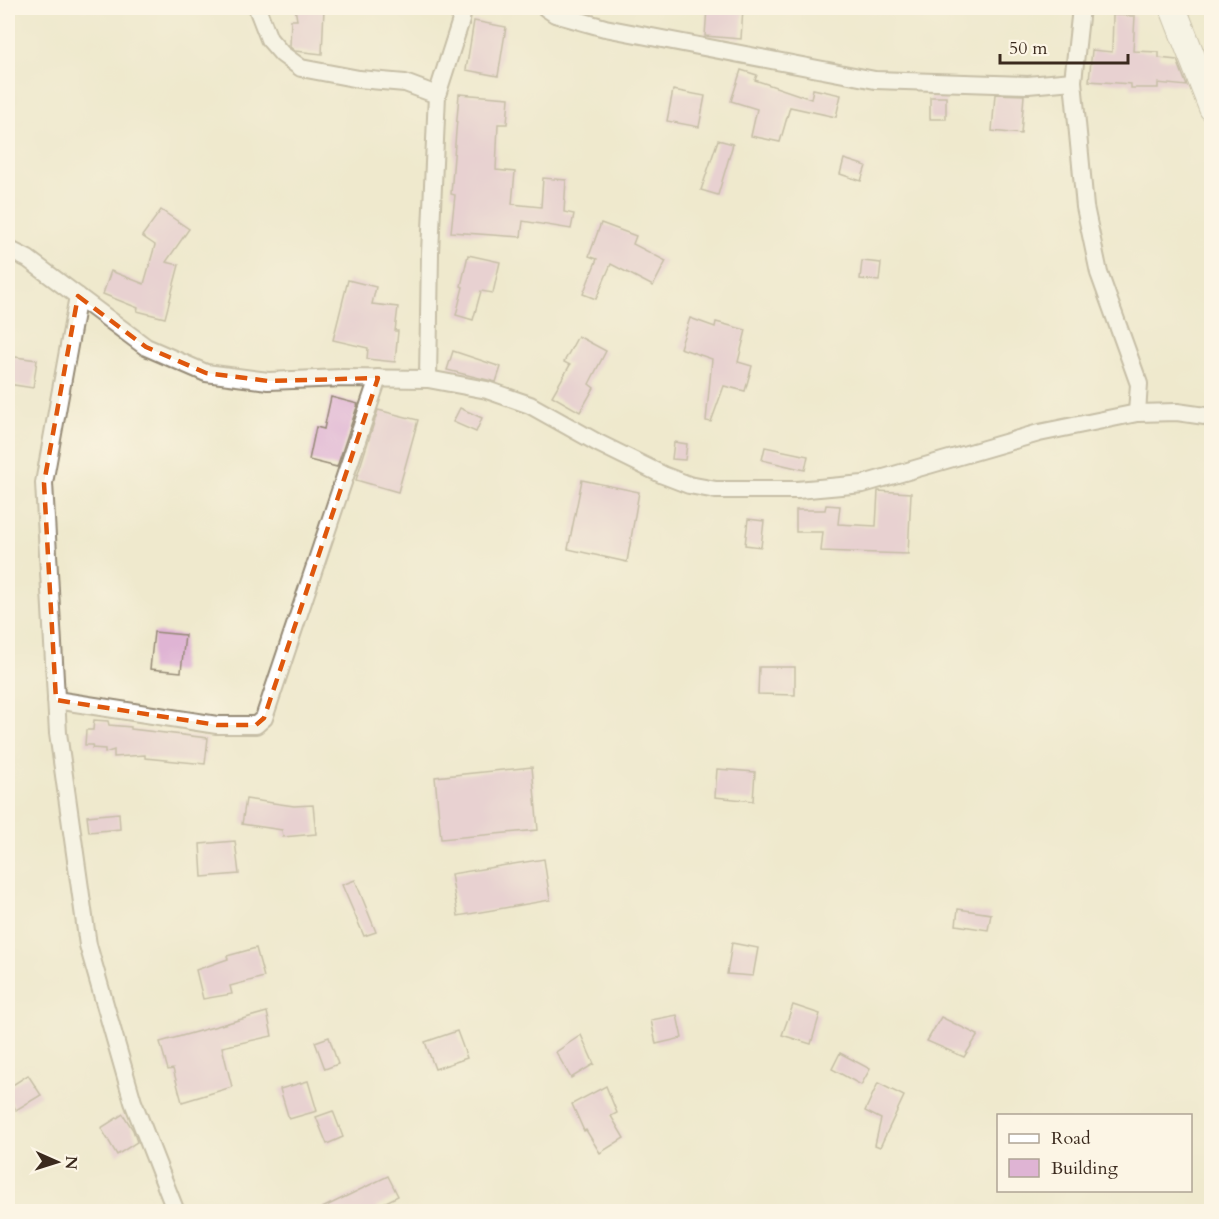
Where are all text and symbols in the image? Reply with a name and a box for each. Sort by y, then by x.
scale bar [1000,27,1128,65]
text: 50 m [1009,36,1048,61]
legend [997,1114,1192,1192]
text: Road [1051,1126,1091,1151]
north arrow [27,1132,87,1192]
text: N [60,1155,82,1170]
text: Building [1051,1156,1119,1181]

